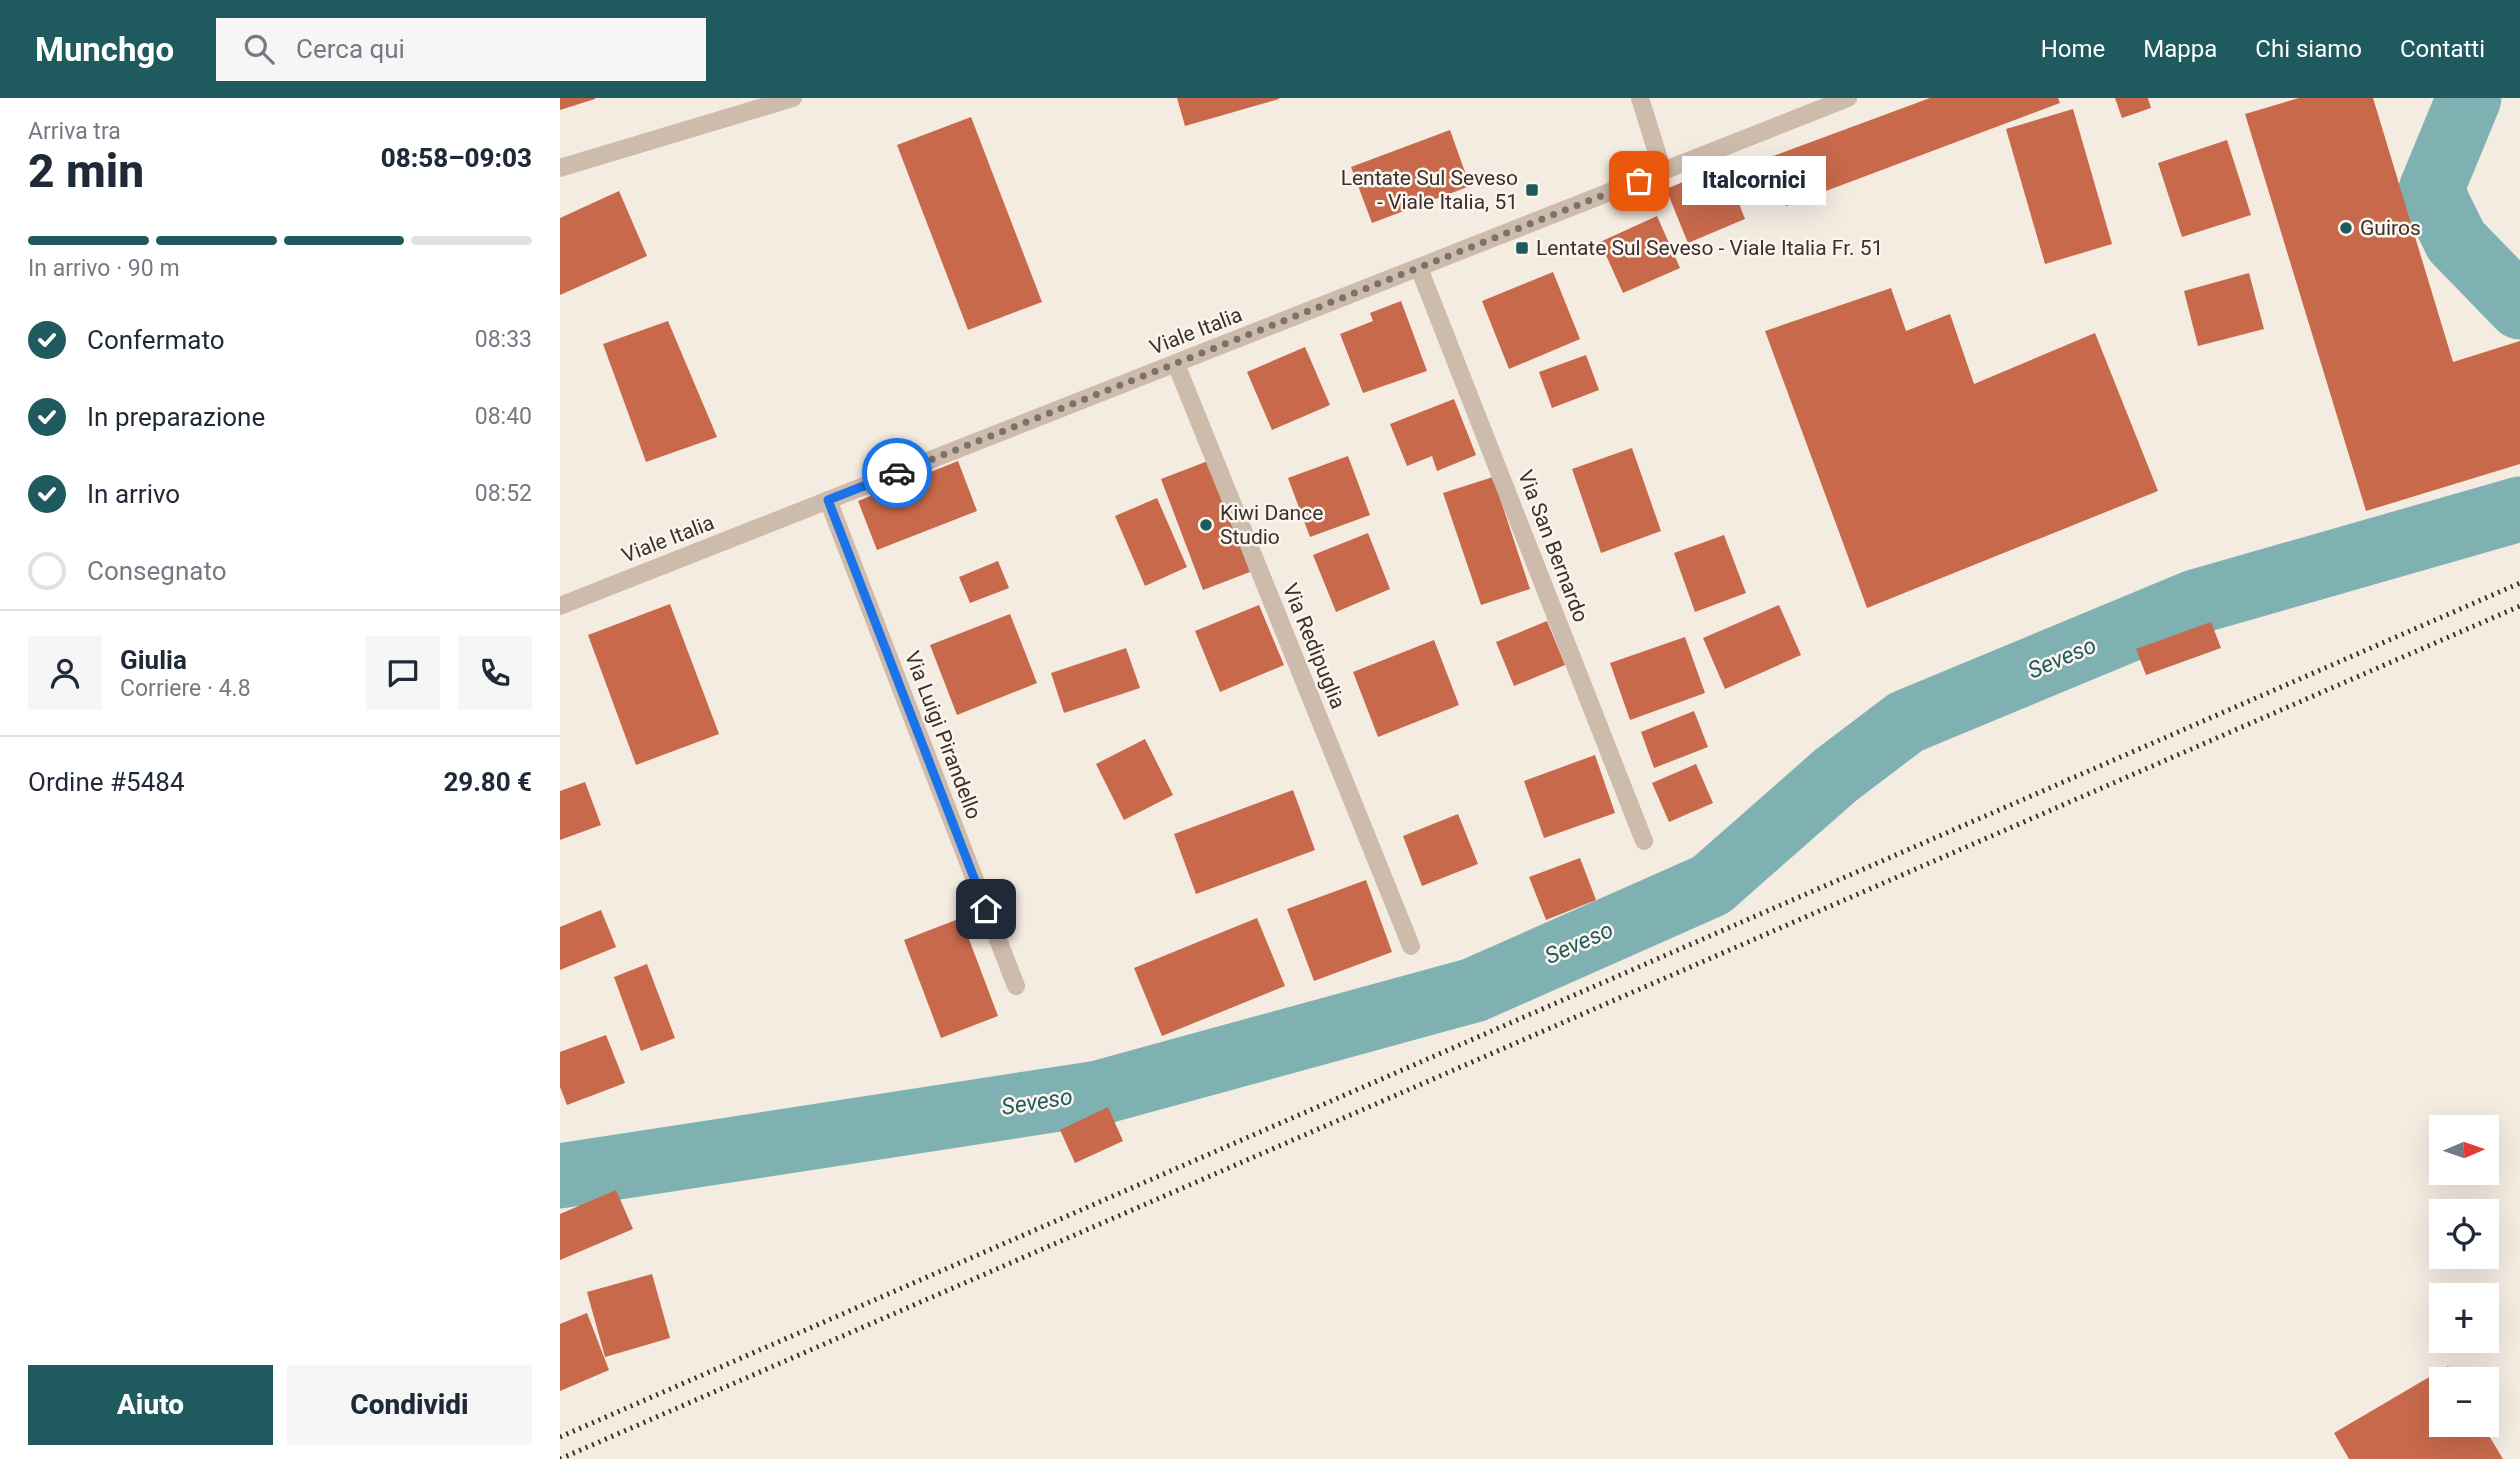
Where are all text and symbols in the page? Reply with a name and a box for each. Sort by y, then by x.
search box [216,18,706,81]
text: Munchgo [35,30,174,69]
icon: search [240,30,278,68]
text: Cerca qui [296,34,405,64]
text: Home [2041,35,2105,63]
text: Mappa [2143,35,2217,63]
text: Chi siamo [2255,35,2362,63]
text: Contatti [2400,35,2485,63]
text: Arriva tra [28,118,121,145]
text: 08:58–09:03 [381,143,532,173]
text: 2 min [28,144,144,198]
pin [1609,151,1669,211]
callout: Italcornici [1681,156,1824,206]
icon: bag [1620,162,1658,200]
place label: Lentate Sul Seveso - Viale Italia, 51 [1341,166,1518,214]
text: Italcornici [1702,167,1806,194]
marker: Lentate Sul Seveso - Viale Italia, 51 [1524,182,1540,198]
place label: Guiros [2360,216,2421,240]
marker: Guiros [2338,220,2354,236]
place label: Lentate Sul Seveso - Viale Italia Fr. 51 [1536,236,1883,260]
marker: Lentate Sul Seveso - Viale Italia Fr. 51 [1514,240,1530,256]
text: In arrivo · 90 m [28,255,180,282]
street label: Viale Italia [1146,302,1246,360]
icon: check [28,321,66,359]
text: Confermato [87,325,224,355]
text: 08:33 [475,326,532,353]
icon: check [28,398,66,436]
text: In preparazione [87,402,265,432]
text: 08:40 [475,403,532,430]
courier [862,438,932,508]
icon: car [878,454,916,492]
street label: Via San Bernardo [1513,467,1593,625]
icon: check [28,475,66,513]
text: In arrivo [87,479,180,509]
text: 08:52 [475,480,532,507]
place label: Kiwi Dance Studio [1220,501,1323,549]
street label: Viale Italia [618,510,718,568]
marker: Kiwi Dance Studio [1198,517,1214,533]
text: Consegnato [87,556,227,586]
street label: Via Redipuglia [1278,580,1350,712]
water label: Seveso [2024,632,2100,684]
button: person [28,636,102,710]
button: chat [366,636,440,710]
button: phone [458,636,532,710]
text: Giulia [120,645,187,675]
street label: Via Luigi Pirandello [900,648,986,822]
text: Corriere · 4.8 [120,675,251,702]
text: Ordine #5484 [28,767,185,797]
text: 29.80 € [443,767,532,797]
pin [956,879,1016,939]
icon: home [967,890,1005,928]
water label: Seveso [1541,916,1617,970]
water label: Seveso [1000,1083,1074,1121]
north arrow [2429,1115,2499,1185]
map controls [2429,1115,2499,1437]
button: locate [2429,1199,2499,1269]
button: + [2429,1283,2499,1353]
button: Aiuto [28,1365,273,1445]
button: Condividi [287,1365,532,1445]
button: − [2429,1367,2499,1437]

